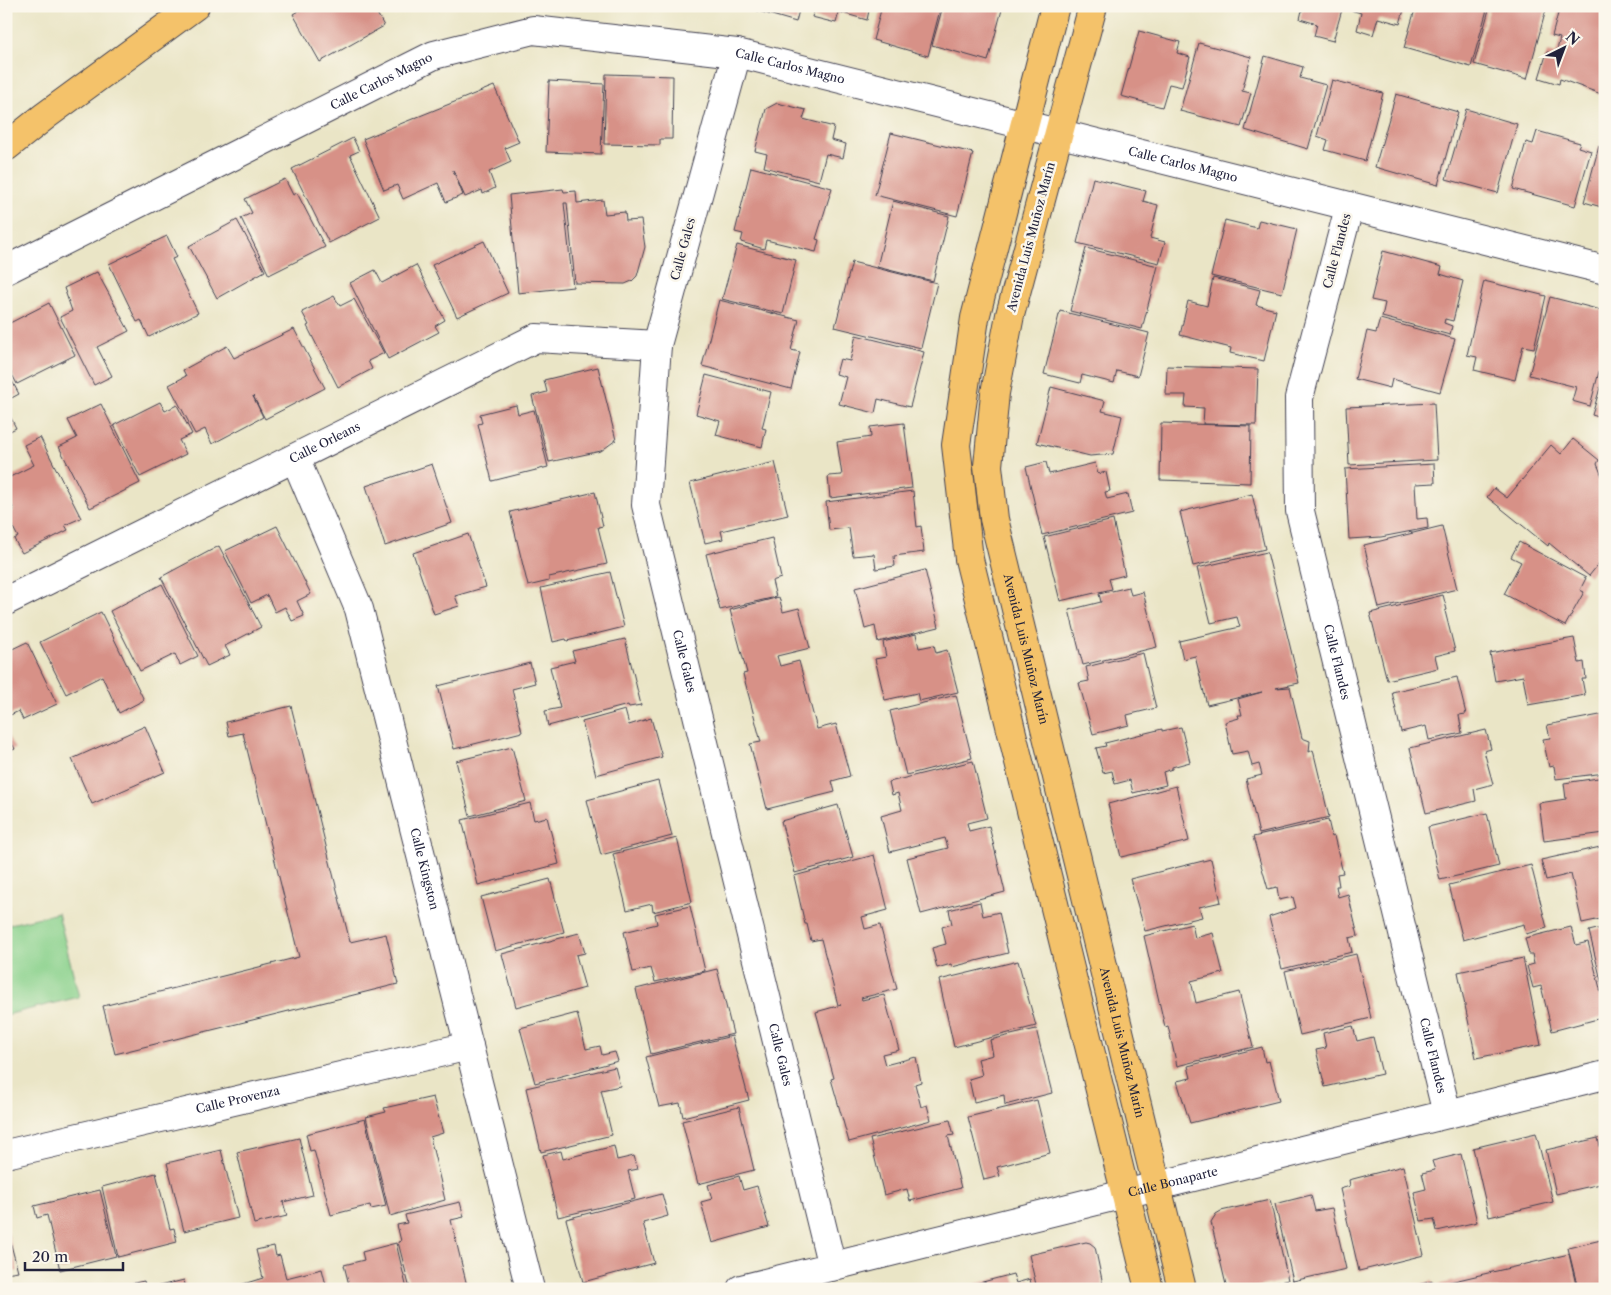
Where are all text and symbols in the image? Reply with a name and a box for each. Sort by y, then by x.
north arrow [1538,22,1588,72]
text: N [1562,28,1583,49]
street label: Calle Carlos Magno [734,45,846,87]
street label: Calle Carlos Magno [328,49,435,113]
street label: Calle Carlos Magno [1127,143,1239,185]
street label: Avenida Luis Muñoz Marín [1003,160,1058,314]
street label: Calle Flandes [1319,212,1354,290]
street label: Calle Gales [667,216,698,282]
street label: Calle Orleans [287,418,363,466]
street label: Avenida Luis Muñoz Marín [1000,571,1052,726]
street label: Calle Flandes [1321,623,1354,701]
street label: Calle Gales [670,628,700,694]
street label: Calle Kingston [407,826,442,912]
street label: Avenida Luis Muñoz Marín [1096,965,1148,1120]
street label: Calle Flandes [1417,1016,1450,1095]
street label: Calle Gales [766,1022,796,1088]
street label: Calle Provenza [194,1082,282,1116]
street label: Calle Bonaparte [1126,1163,1220,1200]
scale bar [25,1240,122,1272]
text: 20 m [32,1247,68,1266]

